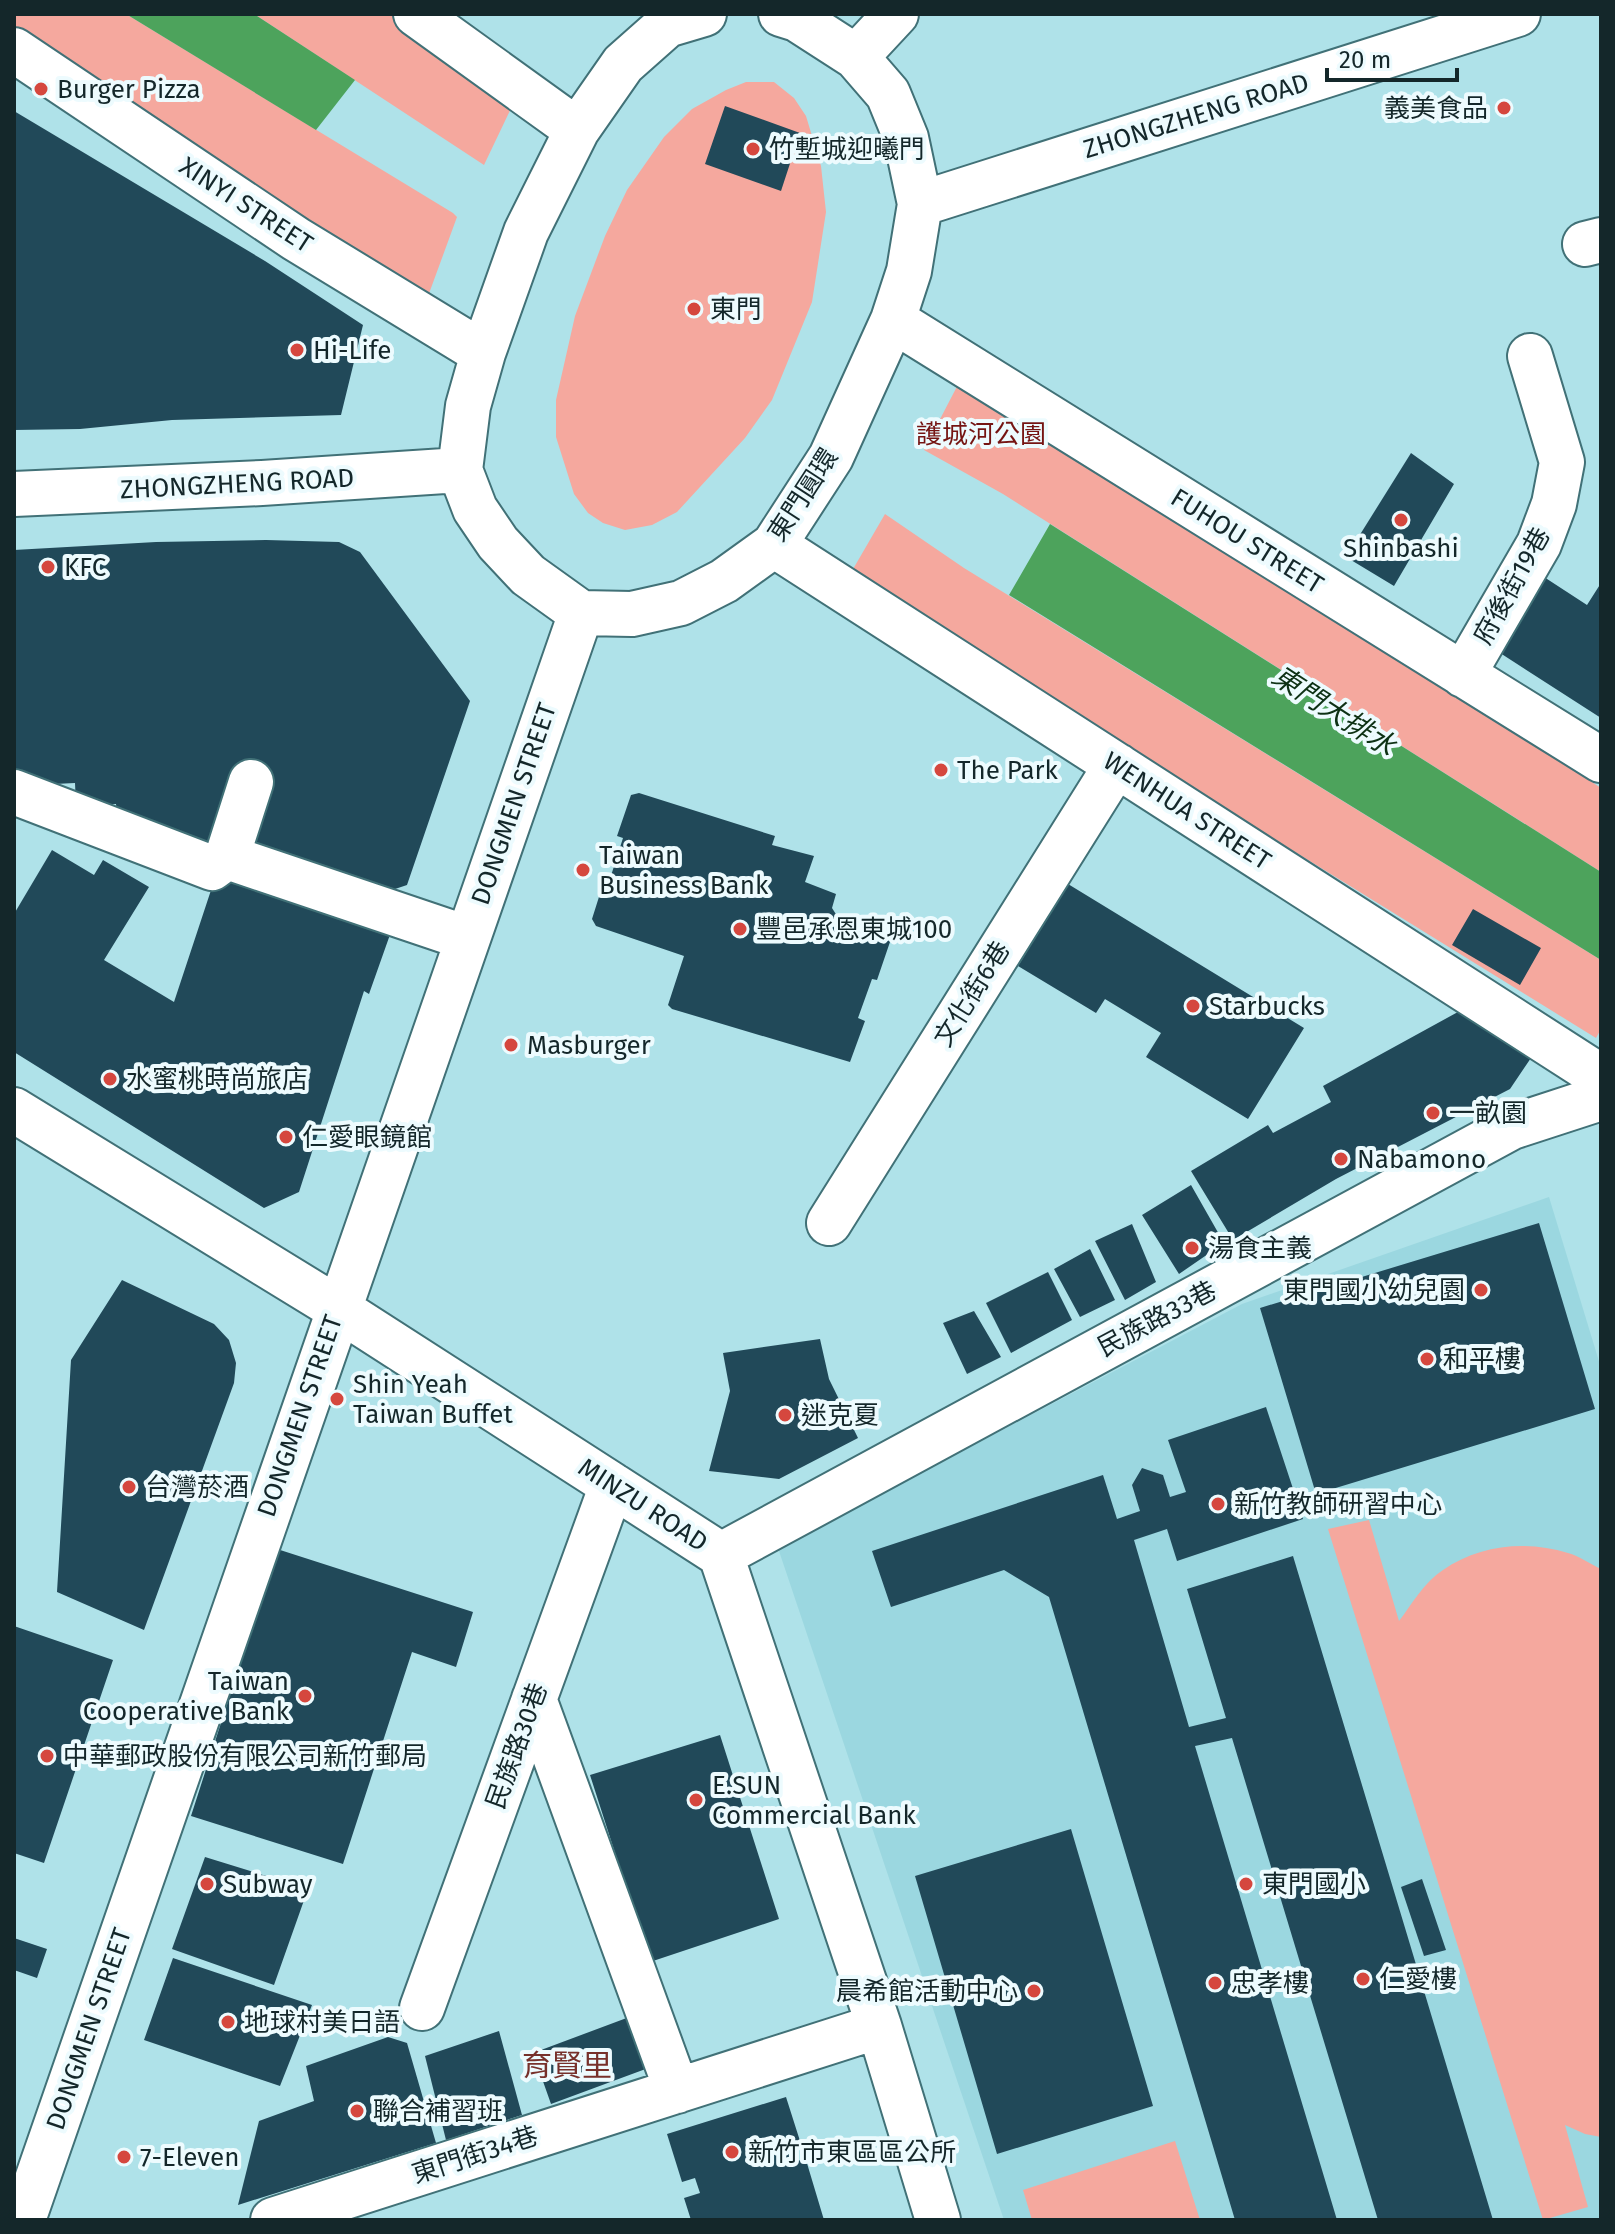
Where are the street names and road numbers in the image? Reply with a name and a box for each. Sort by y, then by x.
street label: ZHONGZHENG ROAD [1079,67,1313,165]
street label: XINYI STREET [174,151,319,260]
street label: 東門圓環 [762,443,844,547]
street label: ZHONGZHENG ROAD [119,462,355,506]
street label: FUHOU STREET [1165,482,1329,600]
street label: 府後街19巷 [1467,522,1557,650]
street label: DONGMEN STREET [465,698,563,909]
street label: WENHUA STREET [1097,745,1277,877]
street label: 文化街6巷 [928,936,1016,1052]
street label: 民族路33巷 [1092,1275,1222,1363]
street label: DONGMEN STREET [251,1310,349,1521]
street label: MINZU ROAD [573,1452,713,1558]
street label: 民族路30巷 [480,1679,554,1813]
street label: DONGMEN STREET [40,1923,138,2134]
street label: 東門街34巷 [408,2120,542,2190]

